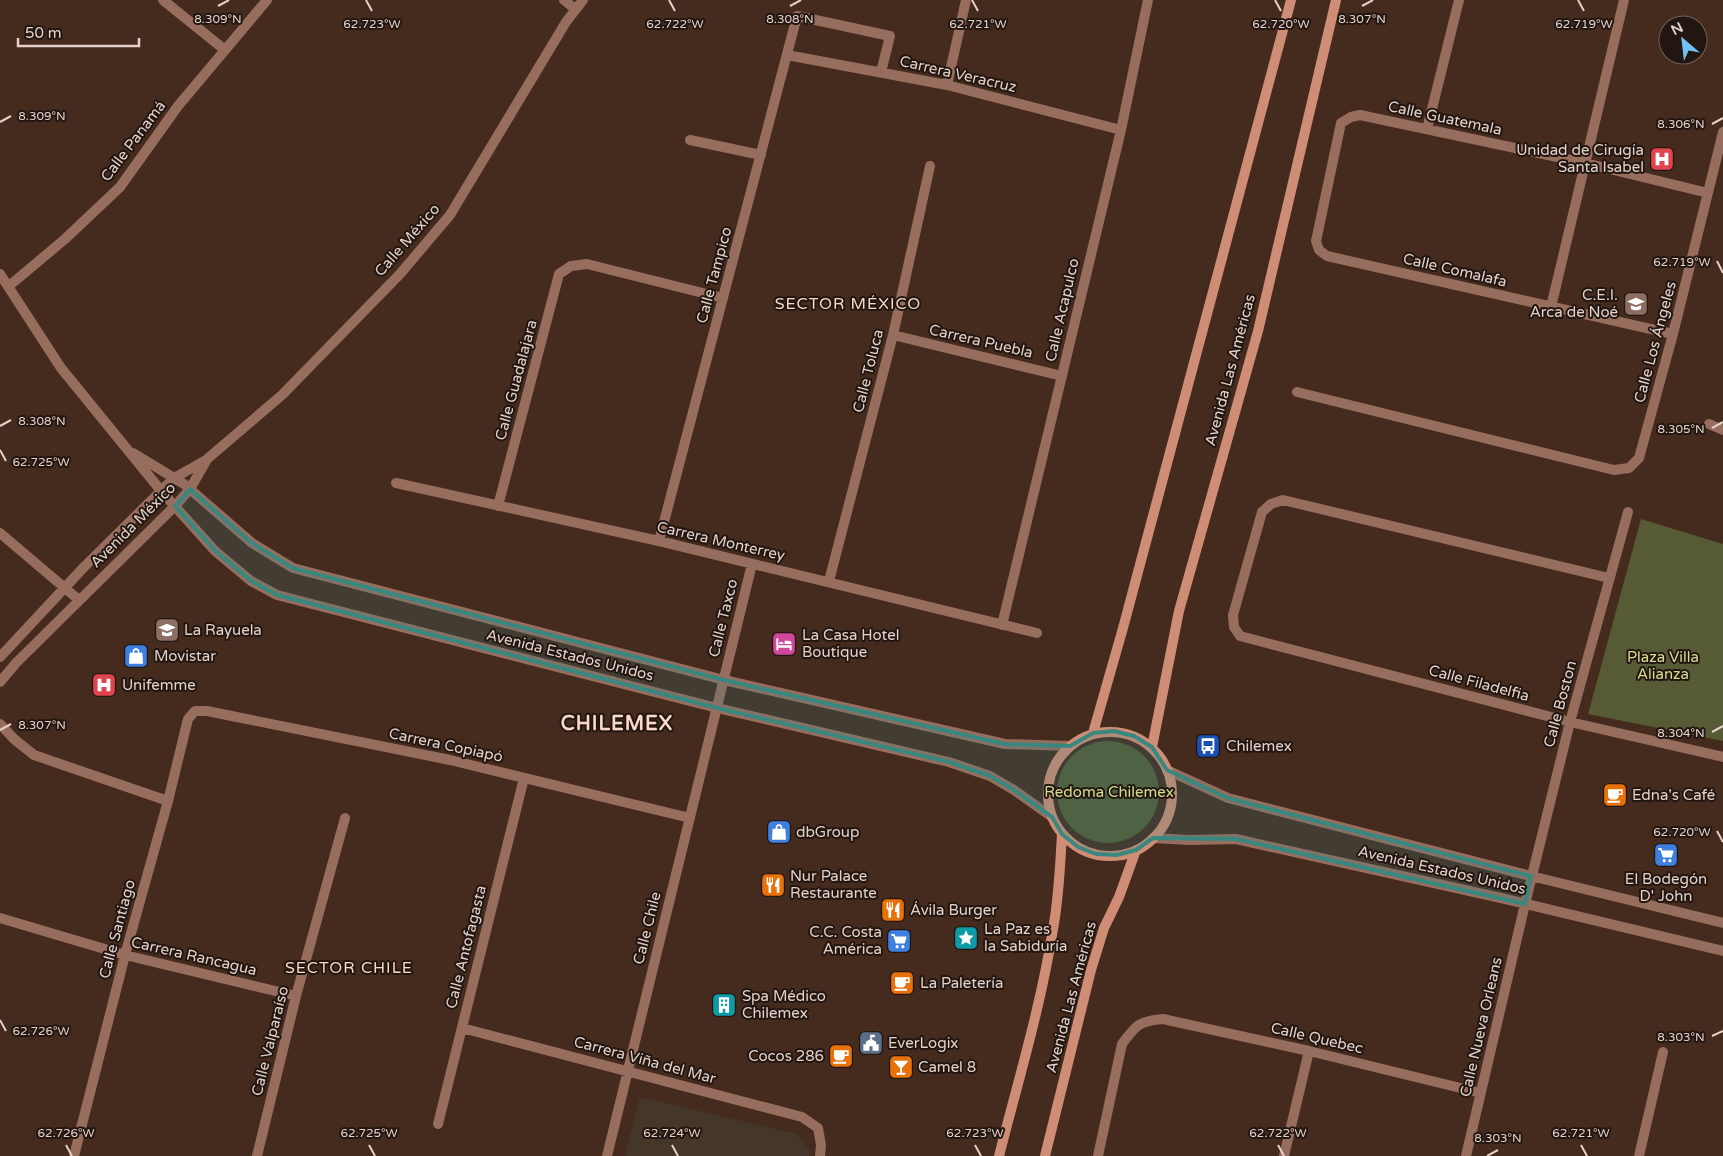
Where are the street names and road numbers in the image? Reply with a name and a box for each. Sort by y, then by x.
street label: Carrera Veracruz [898,52,1018,96]
street label: Calle Panamá [97,97,169,185]
street label: Calle Guatemala [1386,97,1504,139]
street label: Calle México [371,200,443,280]
street label: Calle Tampico [692,225,736,325]
street label: Calle Comalafa [1401,249,1509,291]
street label: Calle Acapulco [1041,257,1083,363]
street label: Calle Los Ángeles [1630,279,1680,405]
street label: Avenida Las Américas [1201,292,1259,448]
street label: Calle Guadalajara [491,318,541,442]
street label: Carrera Puebla [927,320,1035,362]
street label: Calle Toluca [849,327,887,415]
street label: Avenida México [87,479,179,571]
street label: Carrera Monterrey [655,518,787,564]
street label: Calle Taxco [705,577,741,659]
street label: Avenida Estados Unidos [484,625,656,685]
street label: Calle Boston [1540,659,1580,749]
street label: Calle Filadelfia [1427,661,1531,705]
street label: Carrera Copiapó [387,724,505,766]
street label: Avenida Estados Unidos [1356,842,1528,898]
street label: Calle Santiago [95,877,139,981]
street label: Calle Antofagasta [442,883,490,1011]
street label: Calle Chile [629,890,665,966]
street label: Avenida Las Américas [1042,919,1100,1075]
street label: Carrera Rancagua [129,933,259,979]
street label: Calle Nueva Orleans [1456,955,1506,1099]
street label: Calle Valparaíso [248,984,292,1098]
street label: Calle Quebec [1269,1019,1365,1057]
street label: Carrera Viña del Mar [572,1032,718,1088]

